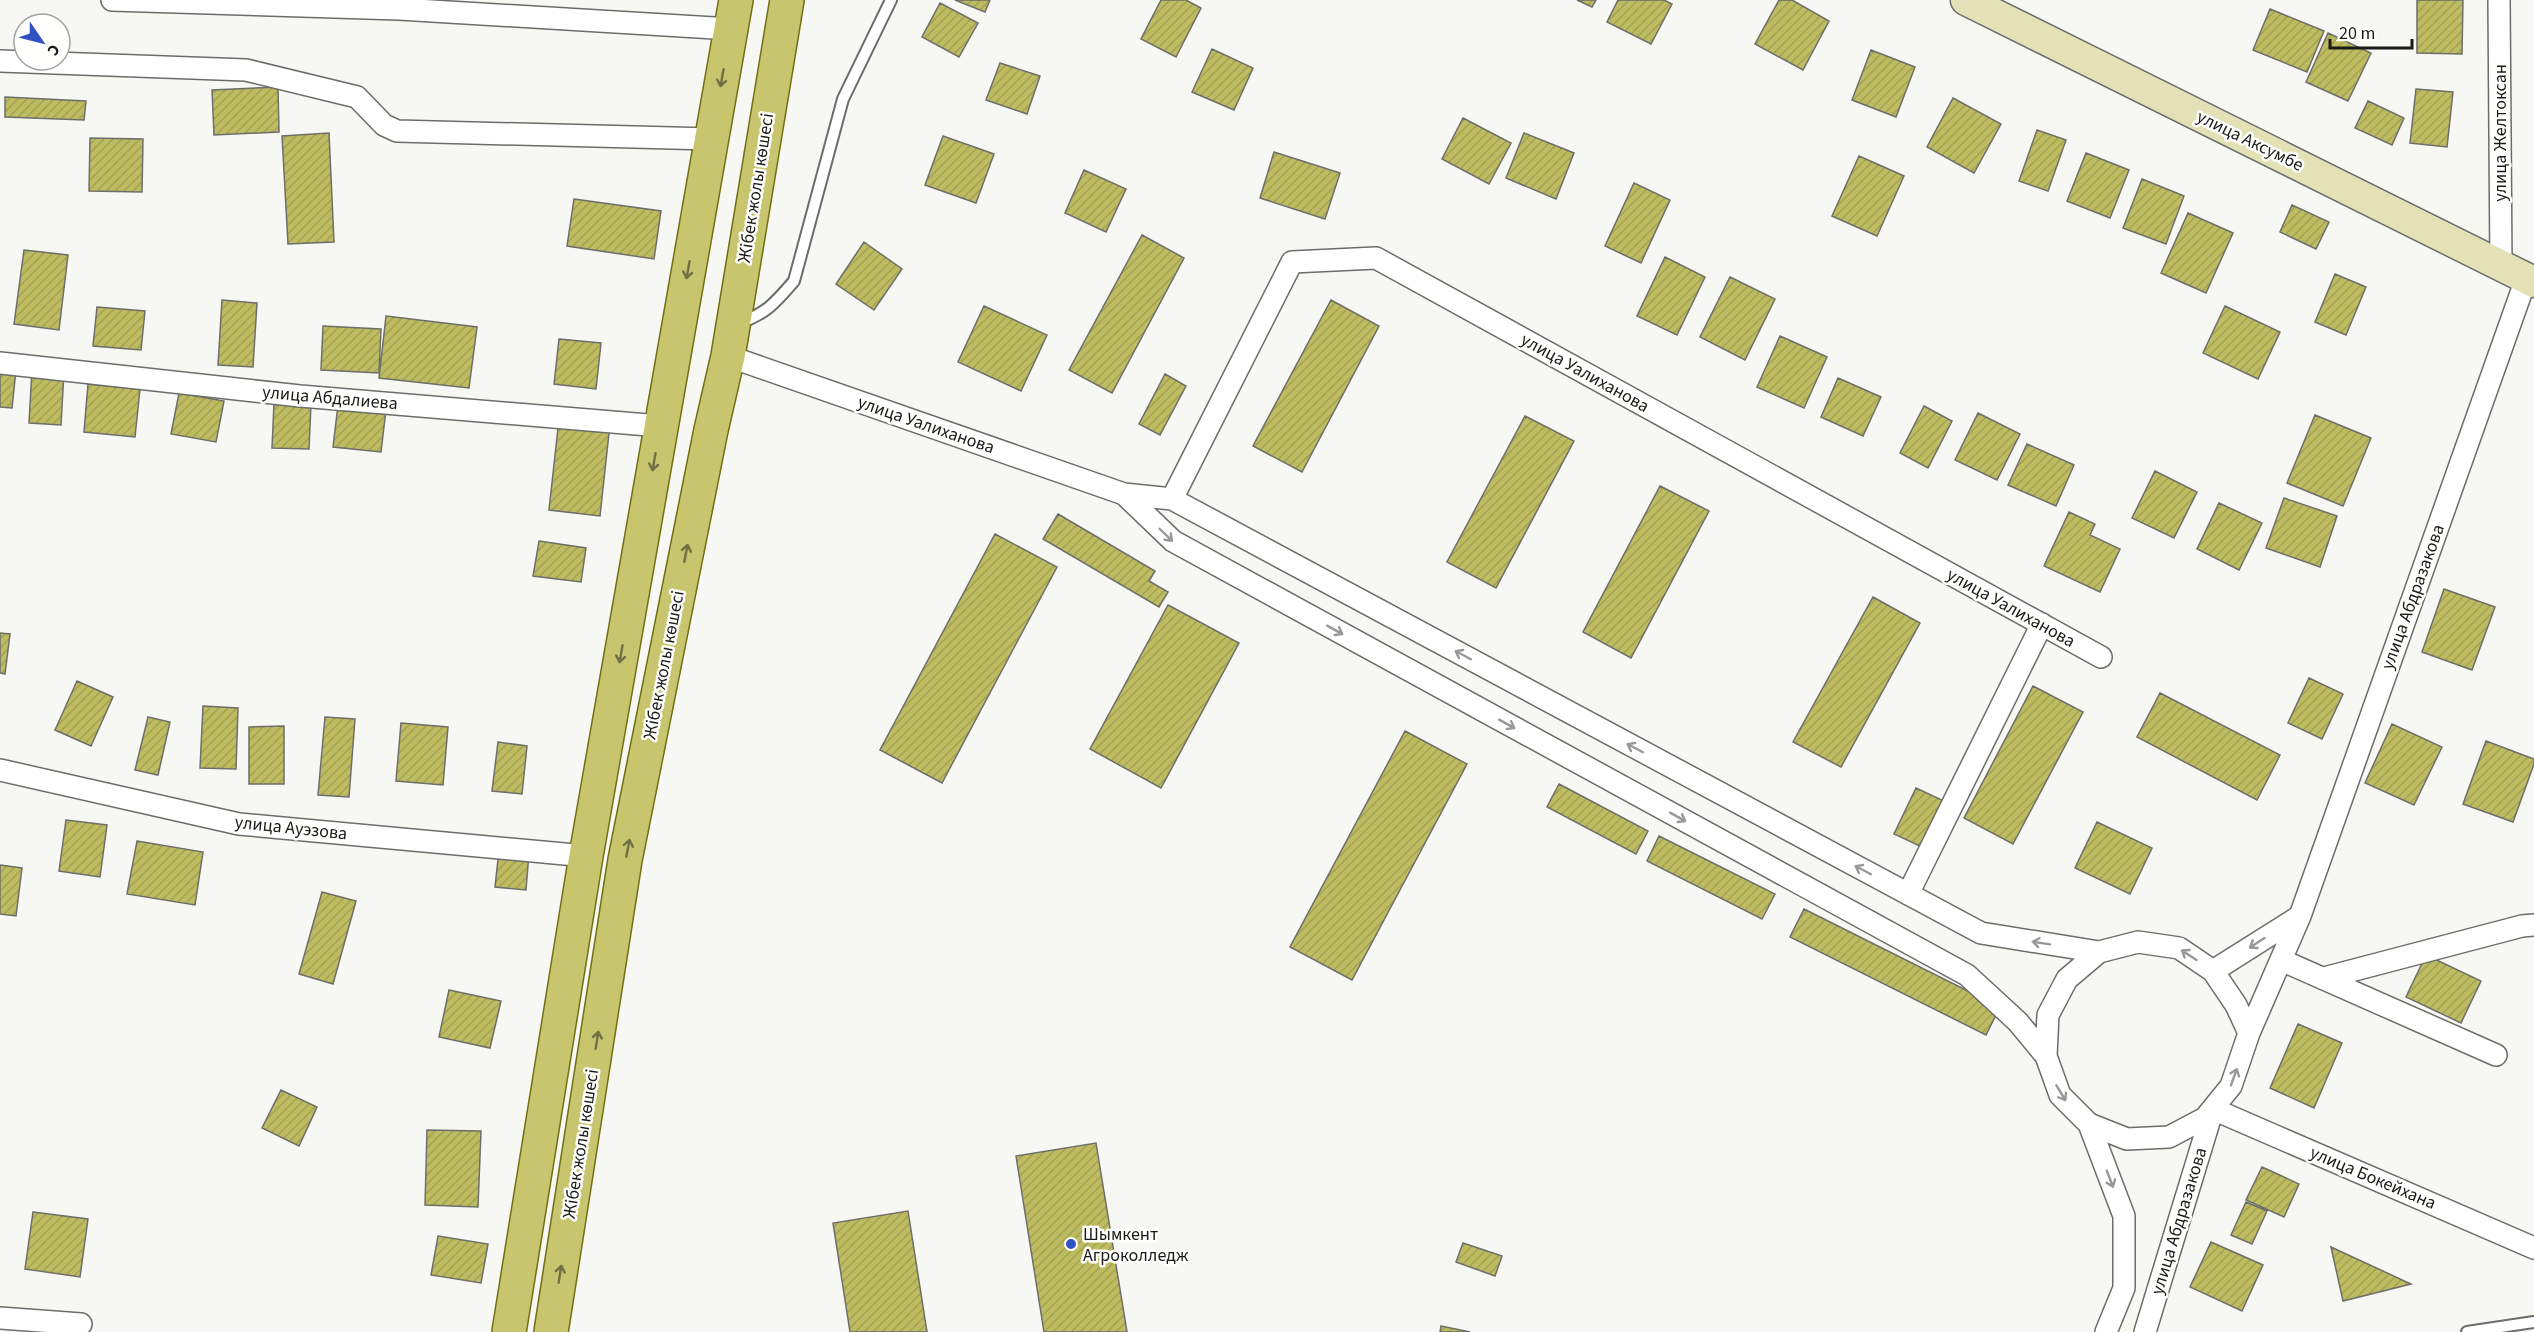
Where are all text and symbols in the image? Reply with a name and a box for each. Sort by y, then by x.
north arrow [12,12,72,72]
scale bar [2330,12,2412,50]
text: 20 m [2339,21,2375,46]
text: С [42,40,65,60]
street label: улица Желтоксан [2488,64,2513,202]
one-way arrow [716,68,727,88]
street label: улица Аксумбе [2192,104,2308,178]
street label: Жібек жолы көшесі [732,111,780,265]
one-way arrow [682,260,693,280]
street label: улица Уалиханова [1516,327,1654,419]
street label: улица Абдалиева [261,380,399,416]
street label: улица Уалиханова [854,390,998,460]
one-way arrow [648,452,659,472]
street label: улица Абдразакова [2375,521,2451,673]
one-way arrow [1158,527,1173,542]
one-way arrow [681,544,692,564]
street label: улица Уалиханова [1942,562,2080,654]
street label: Жібек жолы көшесі [637,588,691,742]
one-way arrow [1326,625,1344,636]
one-way arrow [615,644,626,664]
one-way arrow [1455,649,1473,660]
one-way arrow [1497,719,1515,730]
one-way arrow [1627,742,1645,753]
street label: улица Ауэзова [234,810,348,846]
one-way arrow [1668,812,1686,823]
one-way arrow [623,838,634,858]
one-way arrow [1854,864,1872,875]
one-way arrow [2031,937,2051,948]
one-way arrow [2248,937,2265,950]
one-way arrow [2181,949,2198,961]
one-way arrow [592,1031,603,1050]
street label: Жібек жолы көшесі [557,1067,605,1221]
one-way arrow [2229,1069,2240,1087]
one-way arrow [2055,1084,2068,1101]
street label: улица Бокейхана [2306,1140,2440,1216]
street label: улица Абдразакова [2145,1144,2213,1298]
one-way arrow [2105,1169,2116,1187]
place label: Шымкент Агроколледж [1083,1222,1189,1268]
marker: Шымкент Агроколледж [1064,1237,1078,1251]
one-way arrow [555,1265,566,1285]

